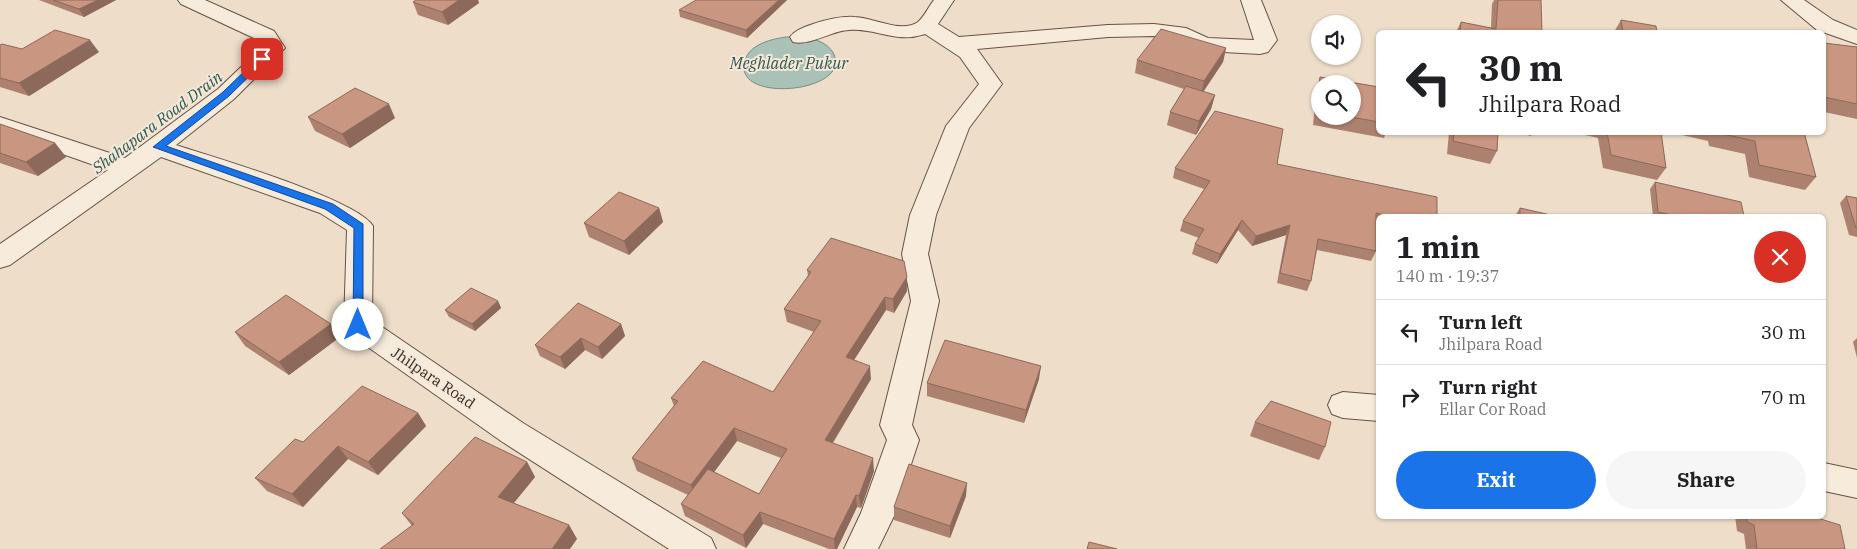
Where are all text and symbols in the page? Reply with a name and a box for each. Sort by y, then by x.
map controls [1311,15,1361,125]
button: sound [1311,15,1361,65]
pin [241,38,283,80]
icon: arrive [248,45,276,73]
text: 30 m [1479,45,1563,91]
icon: left [1396,50,1461,115]
water label: Meghlader Pukur [729,53,849,73]
water label: Shahapara Road Drain [87,66,226,178]
button: search [1311,75,1361,125]
text: Jhilpara Road [1479,89,1621,118]
text: 1 min [1396,227,1480,266]
button: close [1754,231,1806,283]
text: 140 m · 19:37 [1396,266,1499,286]
position arrow [331,298,383,350]
text: Turn left [1439,310,1522,334]
icon: left [1396,318,1424,346]
text: 30 m [1761,320,1806,344]
text: Jhilpara Road [1439,334,1543,354]
street label: Jhilpara Road [388,343,479,413]
text: Turn right [1439,375,1537,399]
icon: right [1396,383,1424,411]
text: 70 m [1761,385,1806,409]
text: Ellar Cor Road [1439,399,1547,419]
button: Exit [1396,451,1596,509]
button: Share [1606,451,1806,509]

